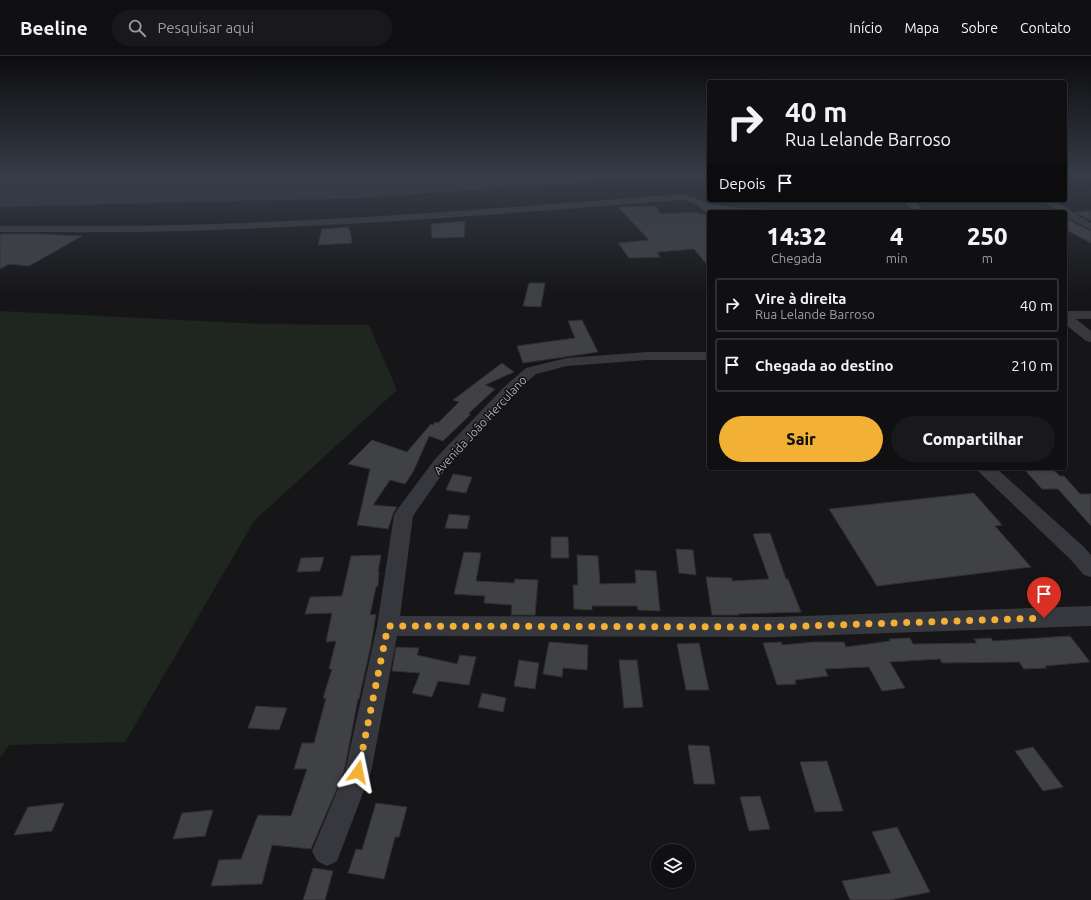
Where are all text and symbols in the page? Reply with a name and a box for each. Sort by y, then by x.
search box [112,10,392,46]
text: Beeline [20,17,88,39]
icon: search [126,17,148,39]
text: Pesquisar aqui [158,19,254,36]
text: Início [849,20,882,36]
text: Mapa [904,20,939,36]
text: Sobre [961,20,998,36]
text: Contato [1020,20,1071,36]
icon: right [719,96,771,148]
text: 40 m [785,96,847,127]
text: Rua Lelande Barroso [785,129,951,149]
icon: arrive [774,172,796,194]
text: Depois [719,175,766,192]
text: 14:32 [766,223,826,250]
text: 4 [890,223,903,250]
text: 250 [967,223,1008,250]
text: Chegada [771,251,822,265]
text: min [886,251,908,265]
text: m [982,251,993,265]
text: Vire à direita [755,290,847,307]
icon: right [721,294,743,316]
text: 40 m [1020,297,1053,314]
text: Rua Lelande Barroso [755,307,875,321]
icon: arrive [721,354,743,376]
text: Chegada ao destino [755,357,894,374]
text: 210 m [1011,357,1053,374]
street label: Avenida João Herculano [431,373,529,477]
button: Sair [719,416,883,462]
button: Compartilhar [891,416,1055,462]
pin [1027,577,1061,618]
icon: arrive [1033,583,1055,605]
position arrow [337,751,379,793]
map controls [651,844,695,888]
button: layers [651,844,695,888]

